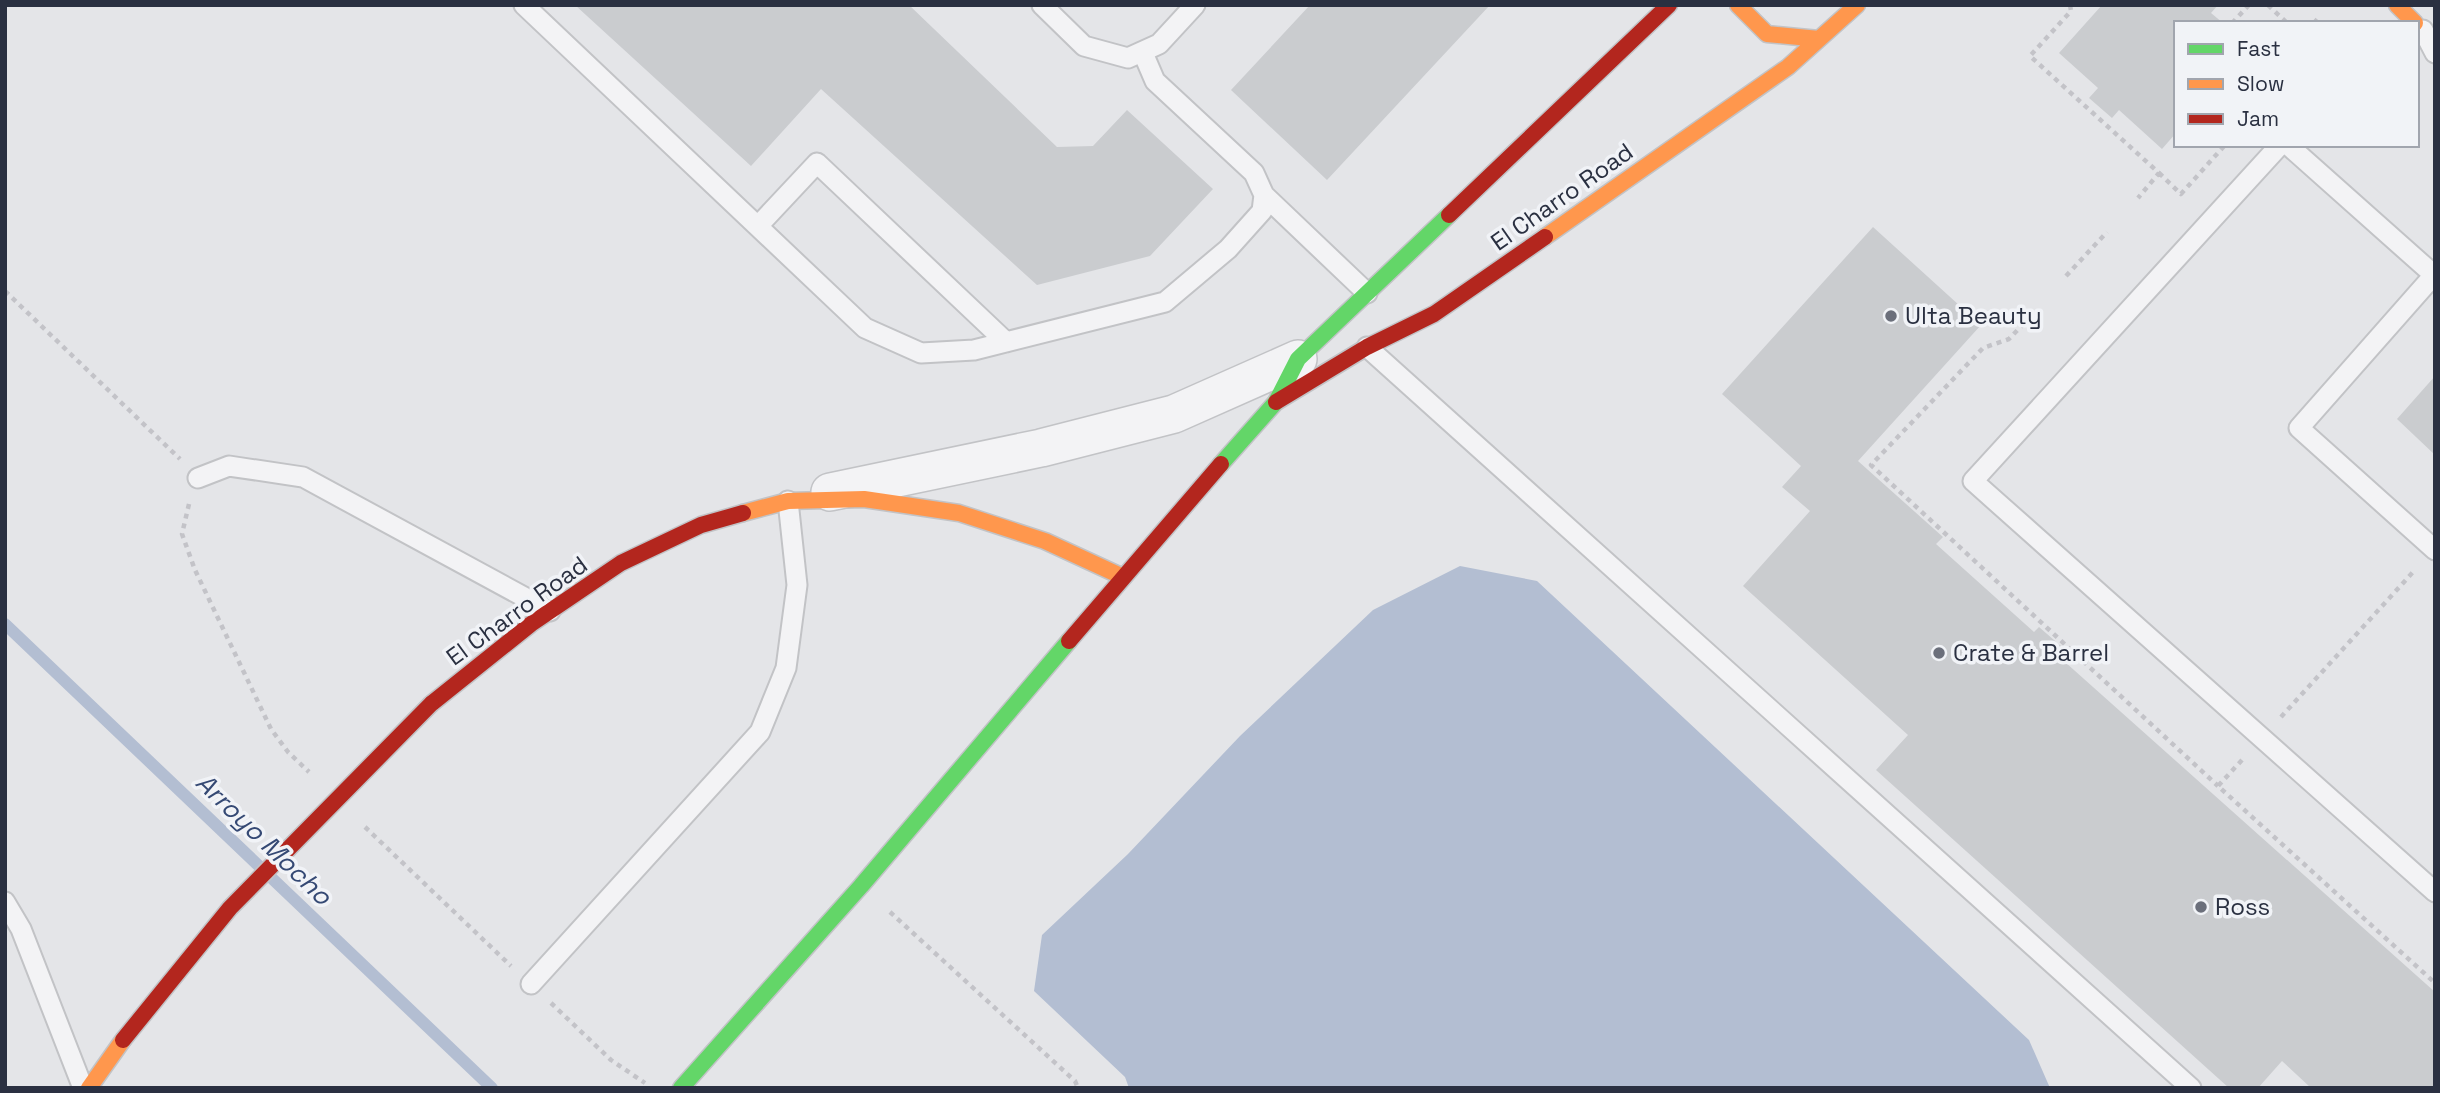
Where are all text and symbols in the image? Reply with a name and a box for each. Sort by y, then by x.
legend [2174,21,2419,147]
text: Fast [2237,35,2281,62]
text: Slow [2237,70,2285,97]
text: Jam [2237,105,2279,132]
street label: El Charro Road [1484,136,1639,257]
place label: Ulta Beauty [1905,300,2042,331]
marker: Ulta Beauty [1883,308,1899,324]
street label: El Charro Road [440,549,593,672]
place label: Crate & Barrel [1953,637,2109,668]
marker: Crate & Barrel [1931,645,1947,661]
water label: Arroyo Mocho [189,766,340,913]
place label: Ross [2215,891,2270,922]
marker: Ross [2193,899,2209,915]

